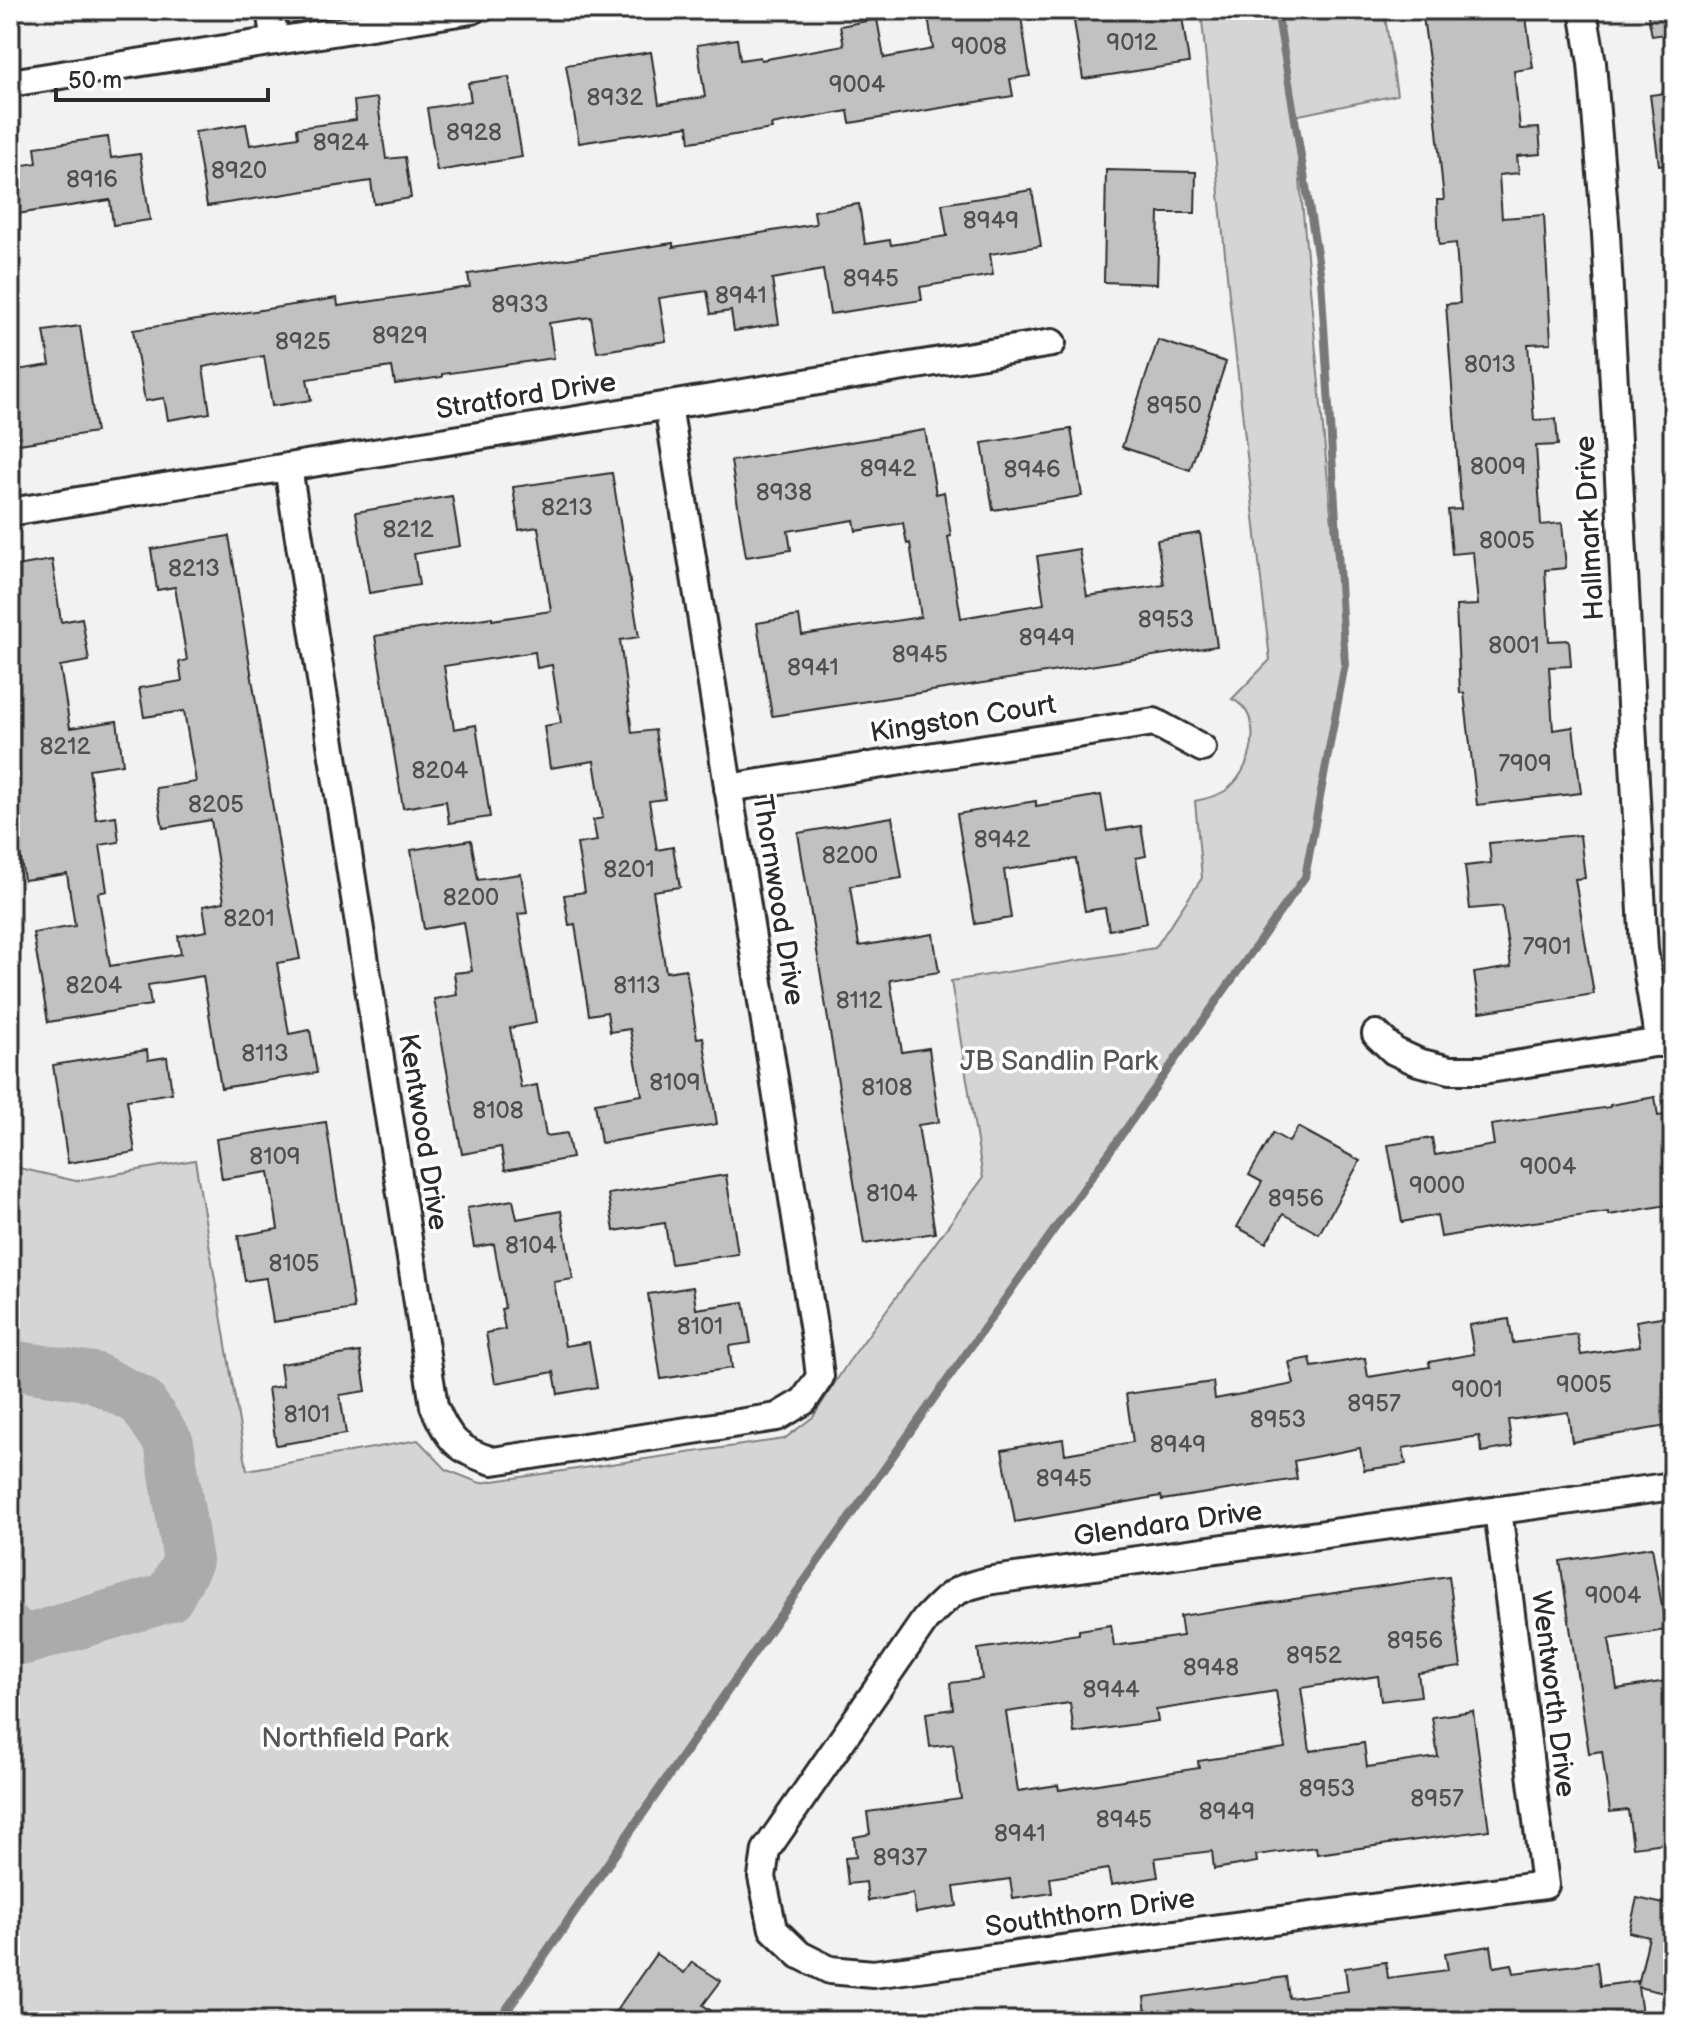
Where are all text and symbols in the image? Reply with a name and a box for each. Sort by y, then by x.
house number: 9012 [1106,28,1158,57]
house number: 9008 [951,32,1007,61]
scale bar [56,52,268,102]
text: 50 m [68,66,122,95]
house number: 9004 [829,70,886,99]
house number: 8932 [587,83,643,112]
house number: 8928 [446,118,502,147]
house number: 8924 [313,128,370,157]
house number: 8920 [211,156,267,185]
house number: 8916 [66,165,118,194]
house number: 8949 [963,206,1019,235]
house number: 8945 [843,264,899,293]
house number: 8941 [715,281,767,310]
house number: 8933 [491,290,549,319]
house number: 8929 [372,321,428,350]
house number: 8925 [275,327,331,356]
house number: 8013 [1464,350,1516,379]
street label: Stratford Drive [434,365,618,427]
house number: 8950 [1146,391,1202,420]
street label: Hallmark Drive [1569,435,1611,621]
house number: 8009 [1470,452,1526,481]
house number: 8942 [860,454,916,483]
house number: 8946 [1003,455,1061,484]
house number: 8938 [756,478,812,507]
house number: 8213 [541,493,593,522]
house number: 8212 [382,515,434,544]
house number: 8005 [1479,526,1535,555]
house number: 8213 [168,554,220,583]
house number: 8953 [1138,605,1194,634]
house number: 8949 [1019,623,1075,652]
house number: 8001 [1488,631,1540,660]
house number: 8945 [892,640,948,669]
house number: 8941 [787,653,839,682]
street label: Kingston Court [868,688,1059,750]
house number: 8212 [39,732,91,761]
house number: 7909 [1498,749,1552,778]
house number: 8204 [412,756,469,785]
house number: 8205 [188,790,244,819]
street label: Thornwood Drive [745,792,811,1008]
house number: 8942 [974,825,1030,854]
house number: 8200 [822,841,878,870]
house number: 8201 [603,855,655,884]
house number: 8200 [443,883,499,912]
house number: 8201 [223,904,275,933]
house number: 7901 [1522,932,1572,961]
house number: 8204 [66,971,123,1000]
house number: 8113 [613,971,661,1000]
house number: 8112 [836,986,882,1015]
street label: Kentwood Drive [391,1031,455,1233]
house number: 8113 [241,1039,289,1068]
park label: JB Sandlin Park [960,1045,1158,1078]
house number: 8109 [649,1068,701,1097]
house number: 8108 [861,1073,913,1102]
house number: 8108 [472,1096,524,1125]
house number: 8109 [249,1142,301,1171]
house number: 9004 [1520,1152,1577,1181]
house number: 9000 [1409,1171,1465,1200]
house number: 8104 [866,1179,918,1208]
house number: 8956 [1268,1184,1324,1213]
house number: 8104 [505,1231,557,1260]
house number: 8105 [268,1249,320,1278]
house number: 8101 [677,1312,723,1341]
house number: 9005 [1556,1370,1612,1399]
house number: 9001 [1451,1375,1503,1404]
house number: 8957 [1347,1389,1401,1418]
house number: 8101 [284,1400,330,1429]
house number: 8953 [1250,1405,1306,1434]
house number: 8949 [1150,1430,1206,1459]
house number: 8945 [1036,1464,1092,1493]
street label: Glendara Drive [1072,1494,1264,1554]
house number: 9004 [1585,1581,1642,1610]
street label: Wentworth Drive [1524,1589,1582,1799]
house number: 8956 [1387,1626,1443,1655]
house number: 8952 [1286,1641,1342,1670]
house number: 8948 [1183,1653,1239,1682]
house number: 8944 [1082,1675,1140,1704]
park label: Northfield Park [261,1722,449,1755]
house number: 8953 [1299,1774,1355,1803]
house number: 8957 [1410,1784,1464,1813]
house number: 8949 [1199,1797,1255,1826]
house number: 8945 [1096,1805,1152,1834]
house number: 8941 [994,1819,1046,1848]
house number: 8937 [873,1843,927,1872]
street label: Souththorn Drive [983,1882,1197,1944]

